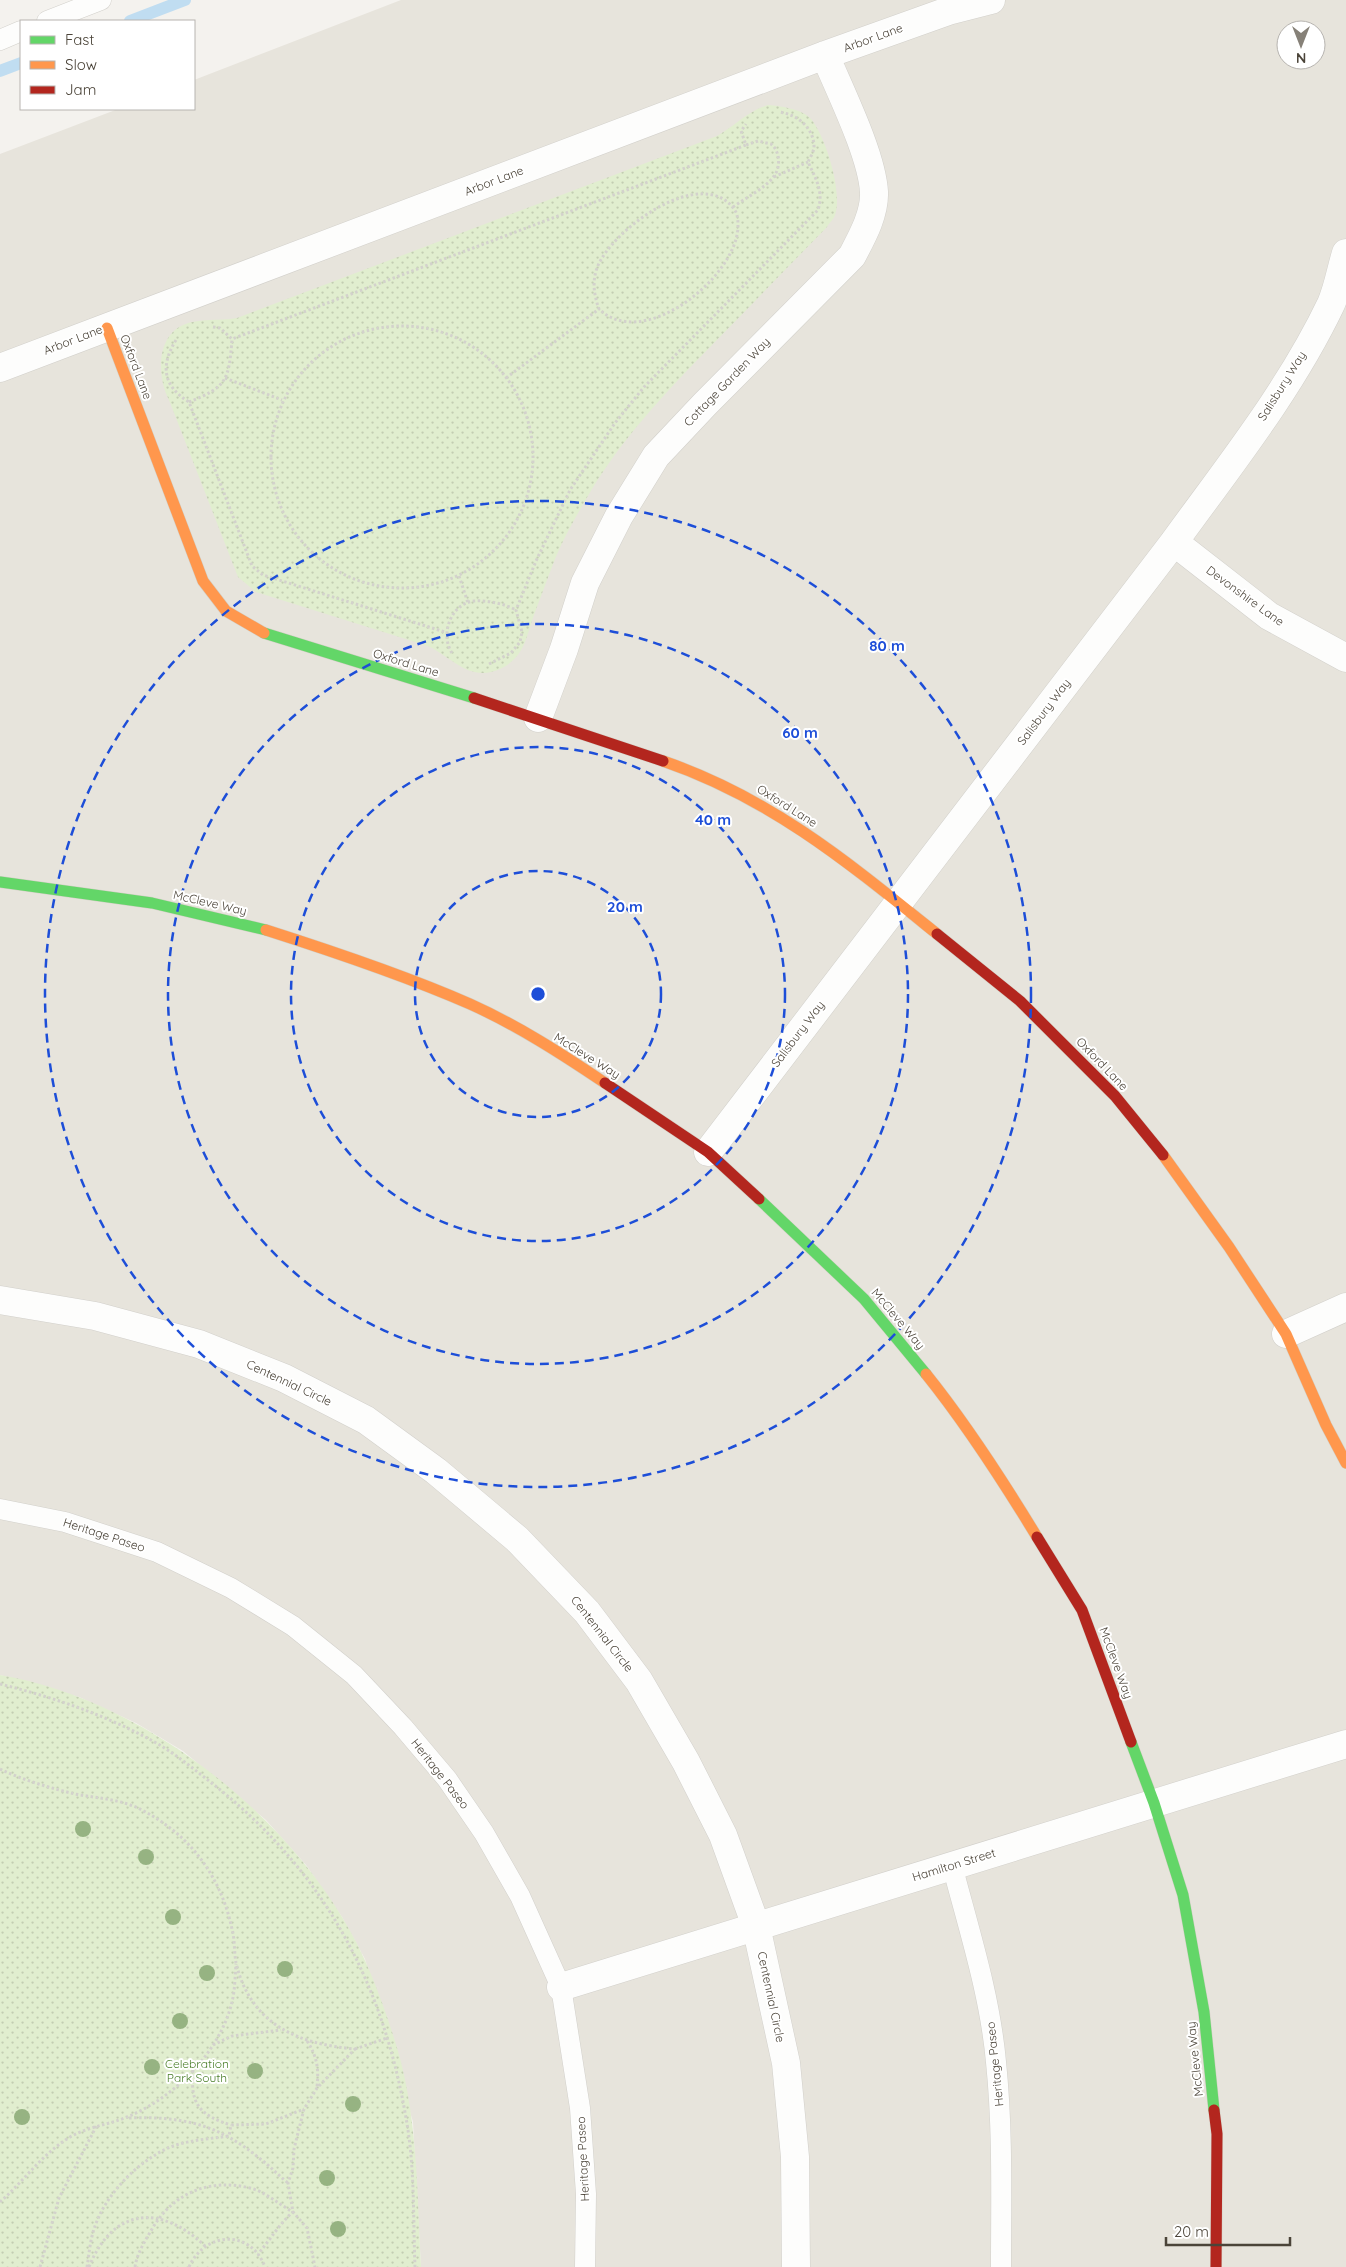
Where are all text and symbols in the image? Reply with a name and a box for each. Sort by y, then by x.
legend [20,20,195,110]
street label: Arbor Lane [841,20,905,55]
north arrow [1276,20,1326,70]
text: Fast [65,30,94,49]
text: N [1296,49,1306,67]
text: Slow [65,55,97,74]
text: Jam [65,80,96,99]
street label: Arbor Lane [462,162,526,199]
street label: Arbor Lane [41,321,105,358]
street label: Oxford Lane [117,332,156,402]
street label: Cottage Garden Way [680,334,773,429]
street label: Salisbury Way [1254,348,1309,423]
street label: Devonshire Lane [1203,562,1287,629]
text: 80 m [869,636,905,655]
street label: Oxford Lane [371,645,441,680]
street label: Salisbury Way [1014,675,1073,748]
text: 60 m [782,723,818,742]
street label: Oxford Lane [754,781,820,830]
text: 40 m [695,810,731,829]
street label: McCleve Way [172,887,248,918]
text: 20 m [607,897,643,916]
centre of rings [529,985,547,1003]
street label: Salisbury Way [768,997,827,1070]
street label: McCleve Way [551,1029,623,1082]
street label: Oxford Lane [1073,1034,1132,1094]
street label: McCleve Way [868,1285,928,1352]
street label: Centennial Circle [244,1356,334,1409]
street label: Heritage Paseo [61,1514,147,1555]
street label: Centennial Circle [568,1593,637,1675]
street label: McCleve Way [1097,1625,1136,1701]
street label: Heritage Paseo [408,1735,473,1812]
street label: Hamilton Street [910,1845,997,1884]
street label: Centennial Circle [755,1950,788,2044]
street label: Heritage Paseo [983,2021,1006,2107]
street label: McCleve Way [1183,2021,1206,2097]
park label: Celebration Park South [165,2056,229,2085]
street label: Heritage Paseo [573,2116,592,2202]
scale bar [1166,2214,1290,2246]
text: 20 m [1174,2222,1209,2241]

